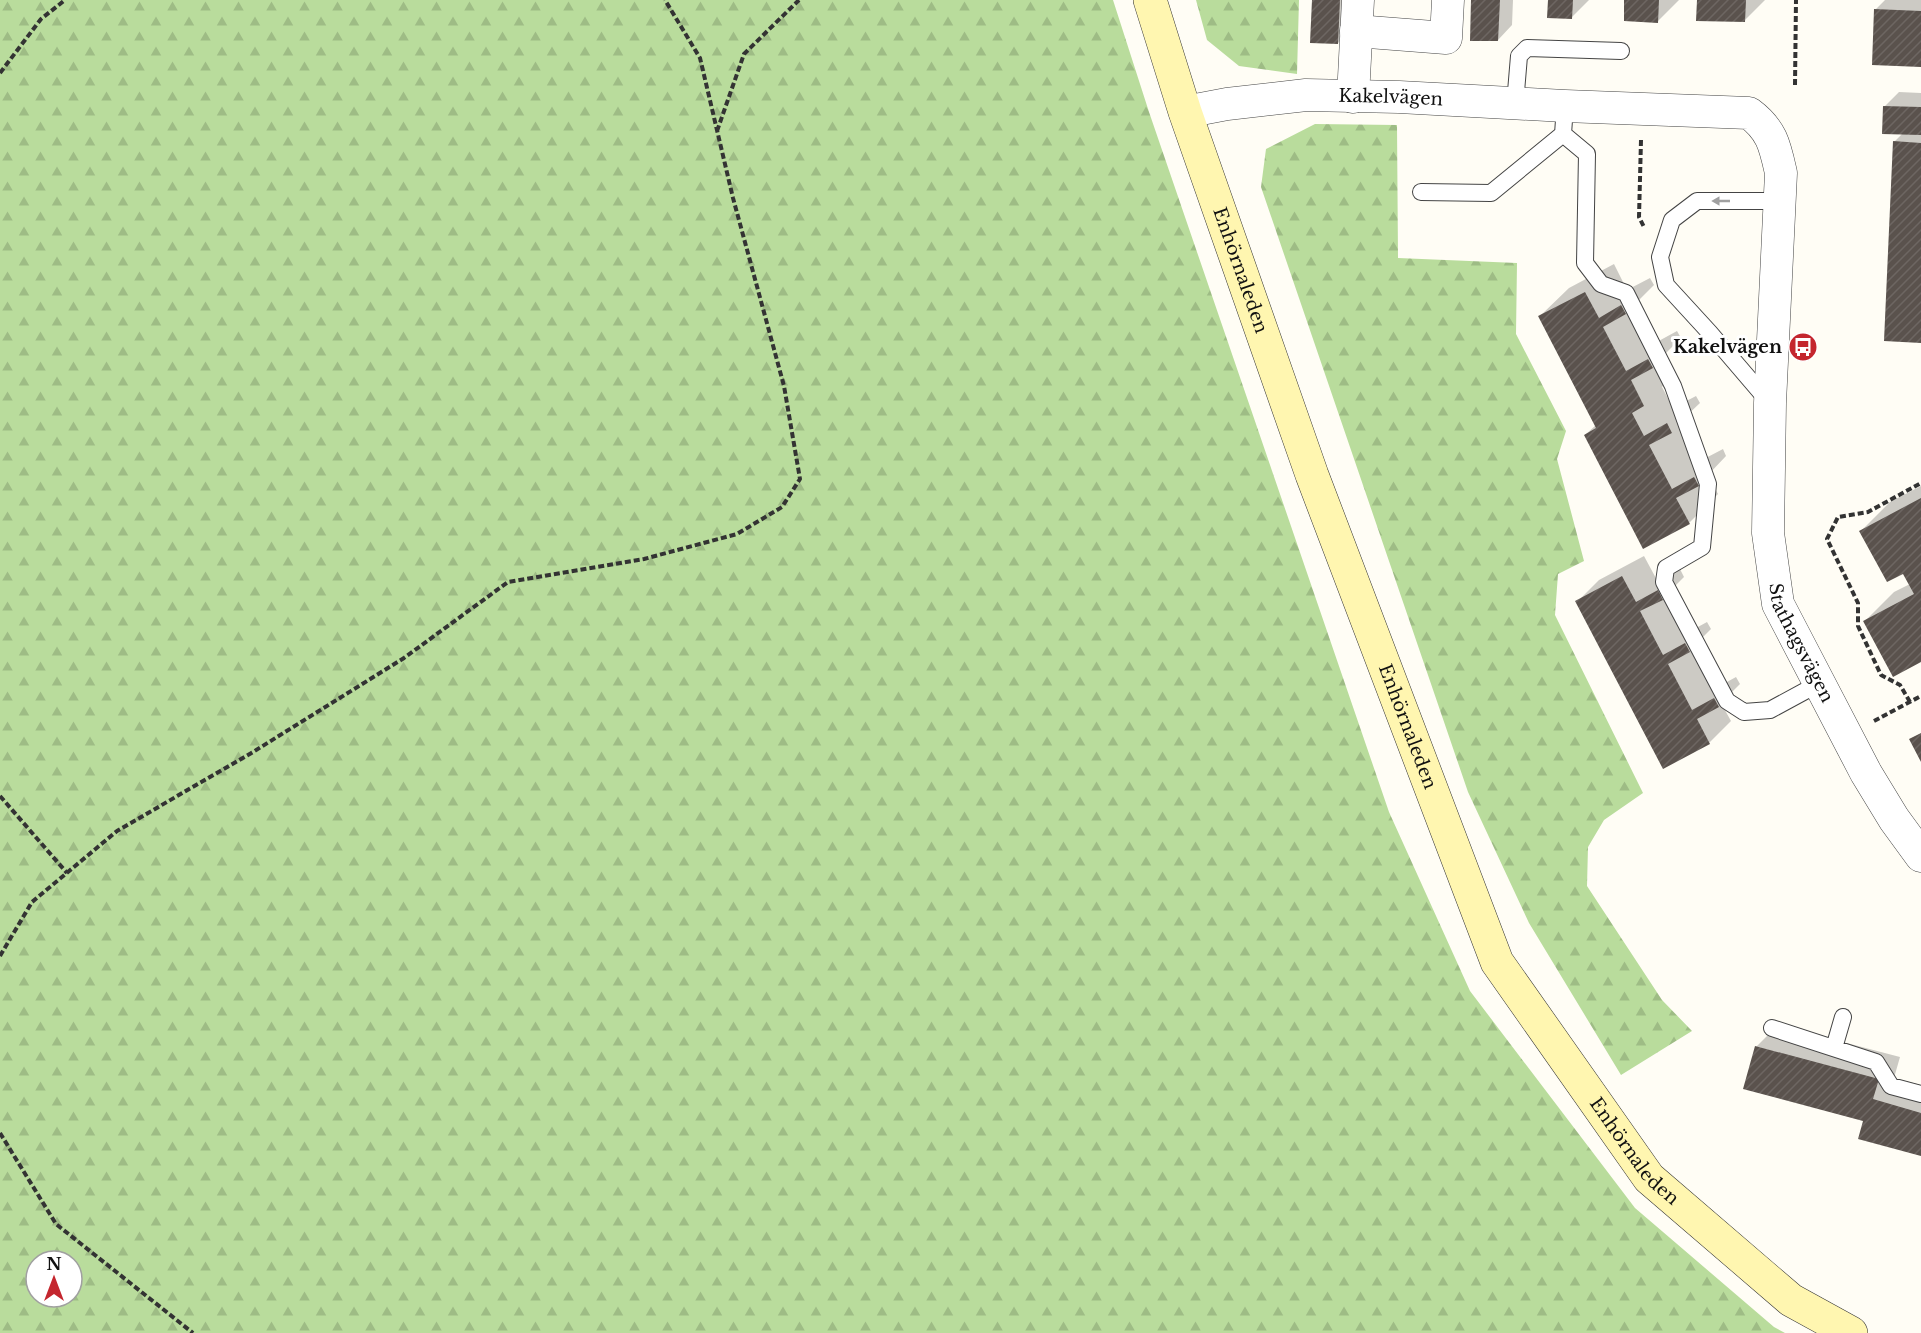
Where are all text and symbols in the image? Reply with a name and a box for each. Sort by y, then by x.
street label: Kakelvägen [1338,85,1444,110]
one-way arrow [1712,196,1731,206]
street label: Enhörnaleden [1208,204,1272,336]
bus stop icon: Kakelvägen [1787,331,1819,363]
place label: Kakelvägen [1673,336,1782,358]
street label: Stathagsvägen [1764,582,1838,706]
street label: Enhörnaleden [1374,661,1441,792]
street label: Enhörnaleden [1585,1093,1683,1210]
north arrow [24,1249,84,1309]
text: N [46,1254,62,1274]

